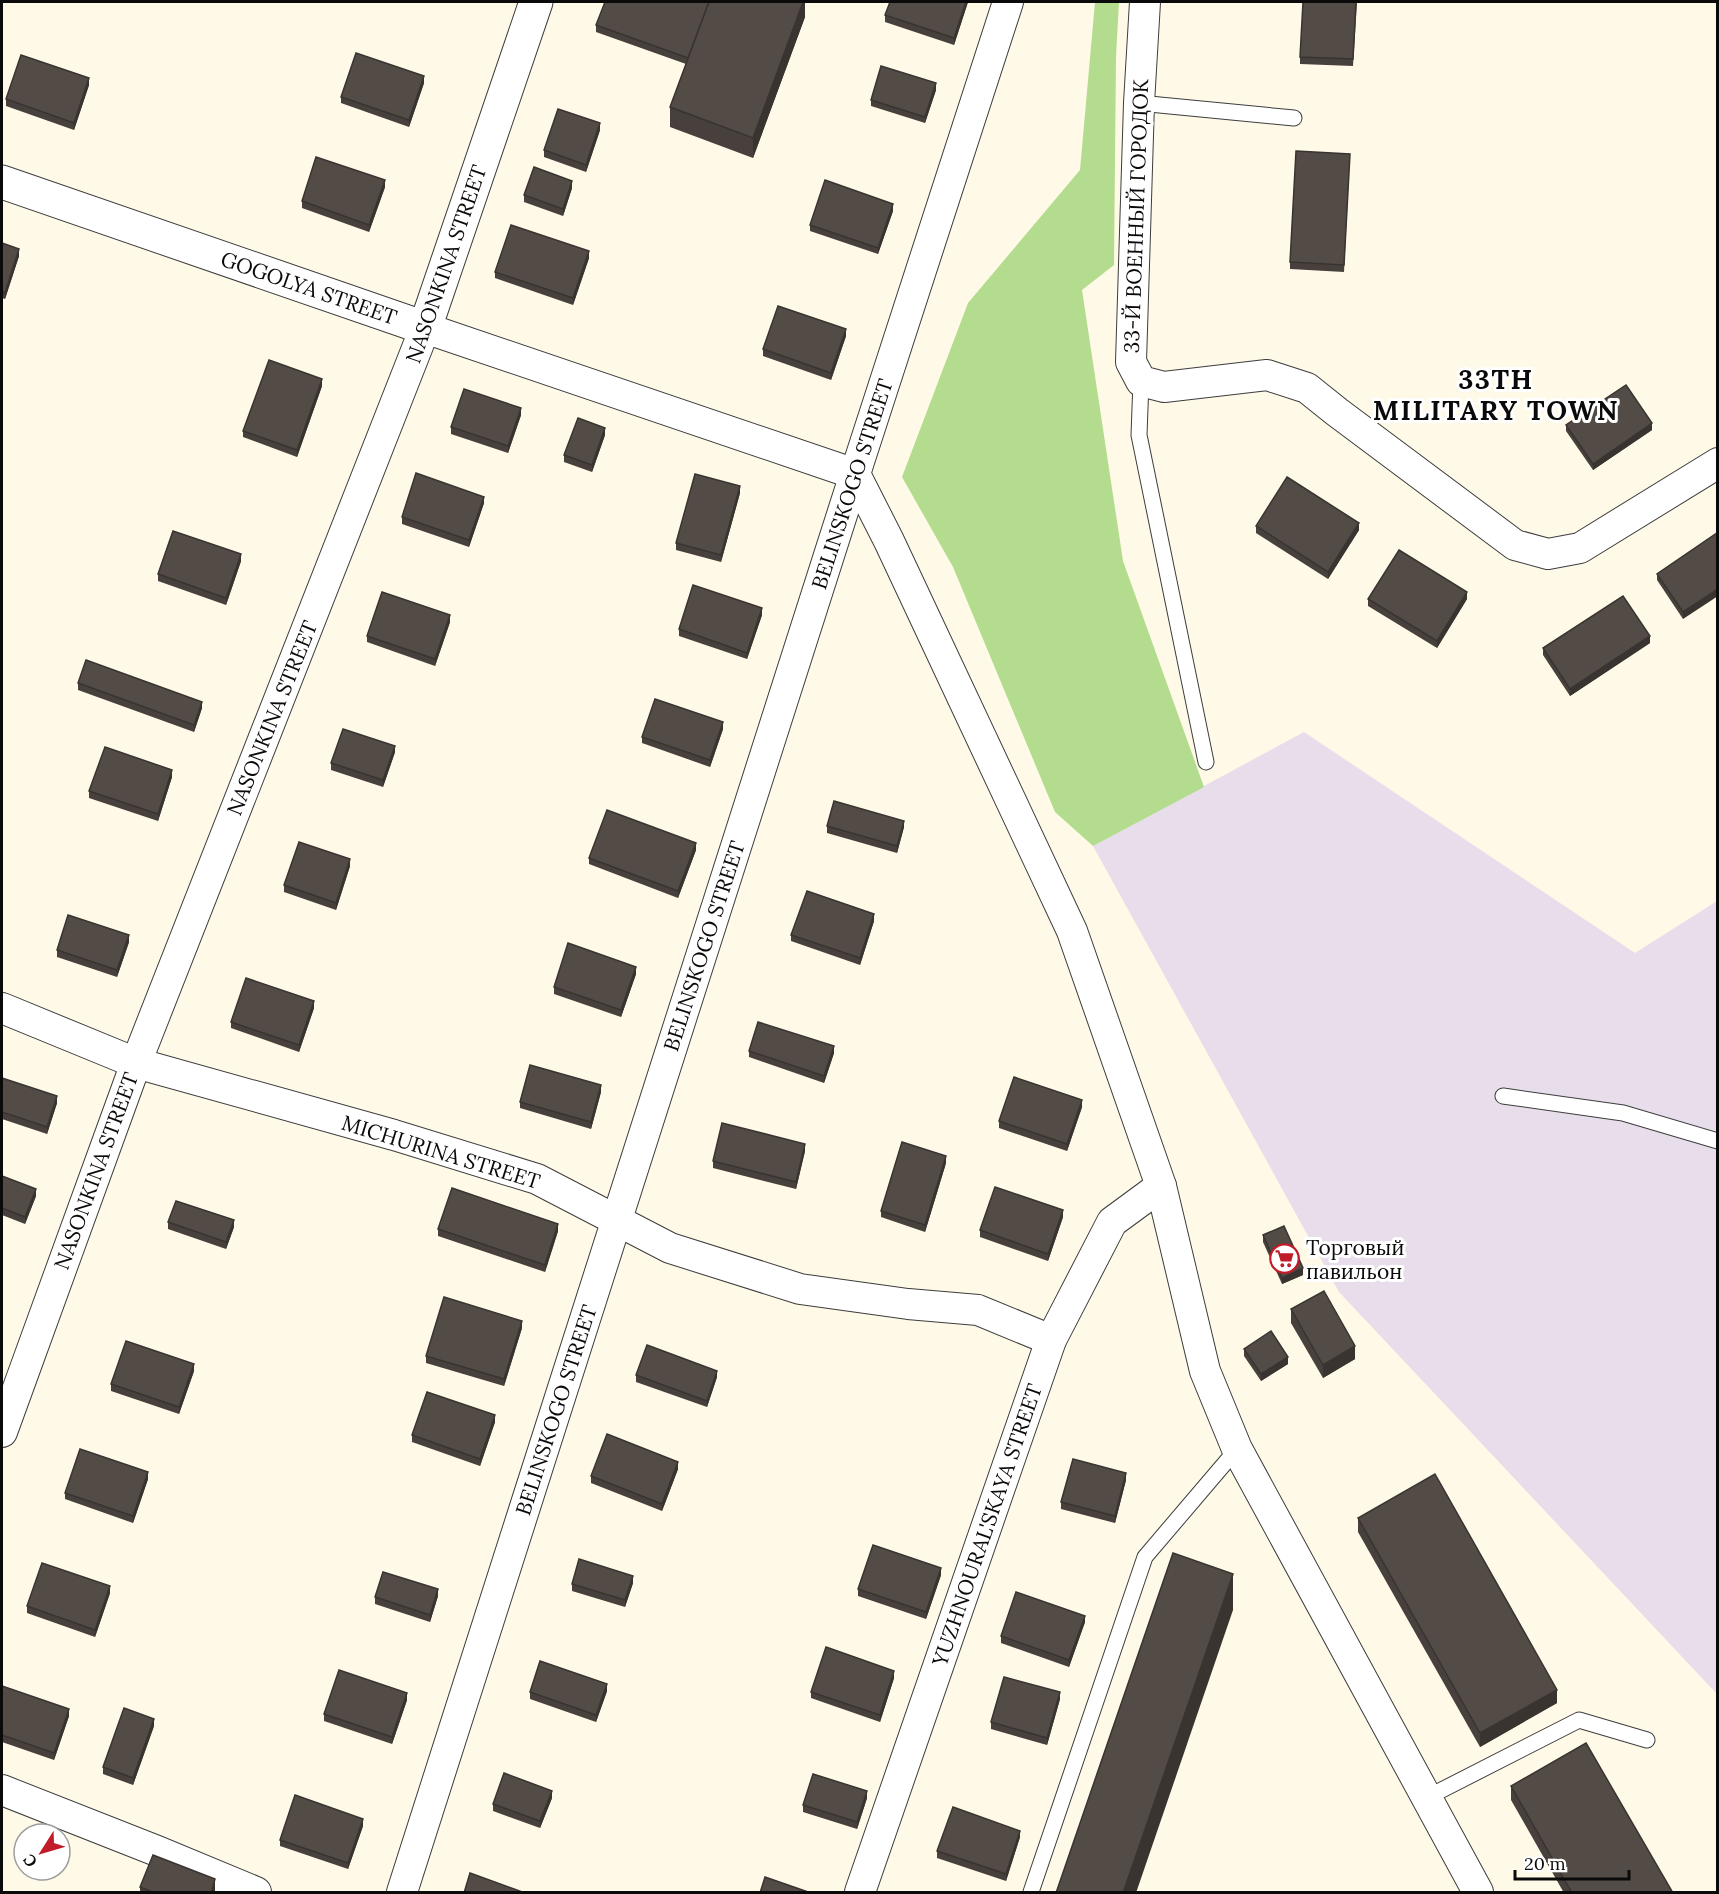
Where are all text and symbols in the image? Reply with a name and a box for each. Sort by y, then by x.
street label: 33-Й ВОЕННЫЙ ГОРОДОК [1118,78,1154,354]
street label: NASONKINA STREET [399,161,493,367]
street label: GOGOLYA STREET [217,245,401,331]
district label: 33TH MILITARY TOWN [1373,362,1619,427]
street label: BELINSKOGO STREET [805,375,899,593]
street label: NASONKINA STREET [221,617,323,819]
street label: BELINSKOGO STREET [657,837,751,1055]
street label: NASONKINA STREET [48,1069,144,1273]
street label: MICHURINA STREET [339,1109,543,1195]
place label: Торговый павильон [1306,1234,1404,1285]
supermarket icon: Торговый павильон [1269,1243,1301,1275]
street label: BELINSKOGO STREET [509,1301,603,1519]
street label: YUZHNOURAL'SKAYA STREET [926,1380,1048,1671]
north arrow [12,1822,72,1882]
scale bar [1515,1843,1629,1881]
text: С [19,1851,41,1871]
text: 20 m [1524,1852,1566,1875]

